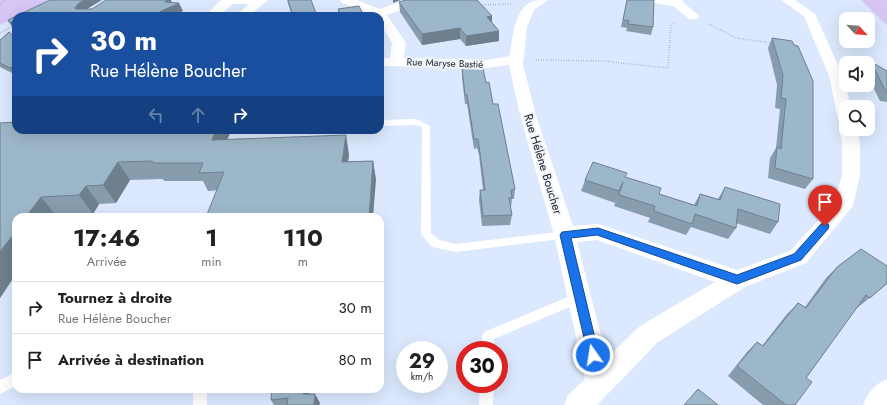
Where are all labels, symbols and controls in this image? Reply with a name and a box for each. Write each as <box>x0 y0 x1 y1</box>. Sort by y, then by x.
north arrow <box>839 12 875 48</box>
map controls <box>839 12 875 136</box>
text: 30 m <box>90 20 157 61</box>
icon: right <box>24 28 76 80</box>
street label: Rue Maryse Bastié <box>406 54 484 72</box>
button: sound <box>839 56 875 92</box>
text: Rue Hélène Boucher <box>90 58 247 84</box>
button: search <box>839 100 875 136</box>
icon: left <box>145 104 167 126</box>
icon: ahead <box>187 104 209 126</box>
icon: right <box>229 104 251 126</box>
street label: Rue Hélène Boucher <box>519 111 567 217</box>
pin <box>808 185 842 226</box>
icon: arrive <box>814 191 836 213</box>
text: 17:46 <box>73 220 140 255</box>
text: 1 <box>205 220 218 255</box>
text: 110 <box>283 220 323 255</box>
text: Arrivée <box>87 252 127 271</box>
text: min <box>201 252 222 271</box>
text: m <box>298 252 308 271</box>
text: Tournez à droite <box>58 287 172 309</box>
icon: right <box>24 297 46 319</box>
text: 30 m <box>339 297 372 319</box>
text: Rue Hélène Boucher <box>58 309 171 328</box>
position arrow <box>572 334 614 376</box>
speed limit sign: 30 <box>456 341 508 393</box>
text: 29 <box>409 347 435 376</box>
icon: arrive <box>24 349 46 371</box>
text: Arrivée à destination <box>58 349 204 371</box>
text: 80 m <box>339 349 372 371</box>
text: km/h <box>411 369 433 384</box>

